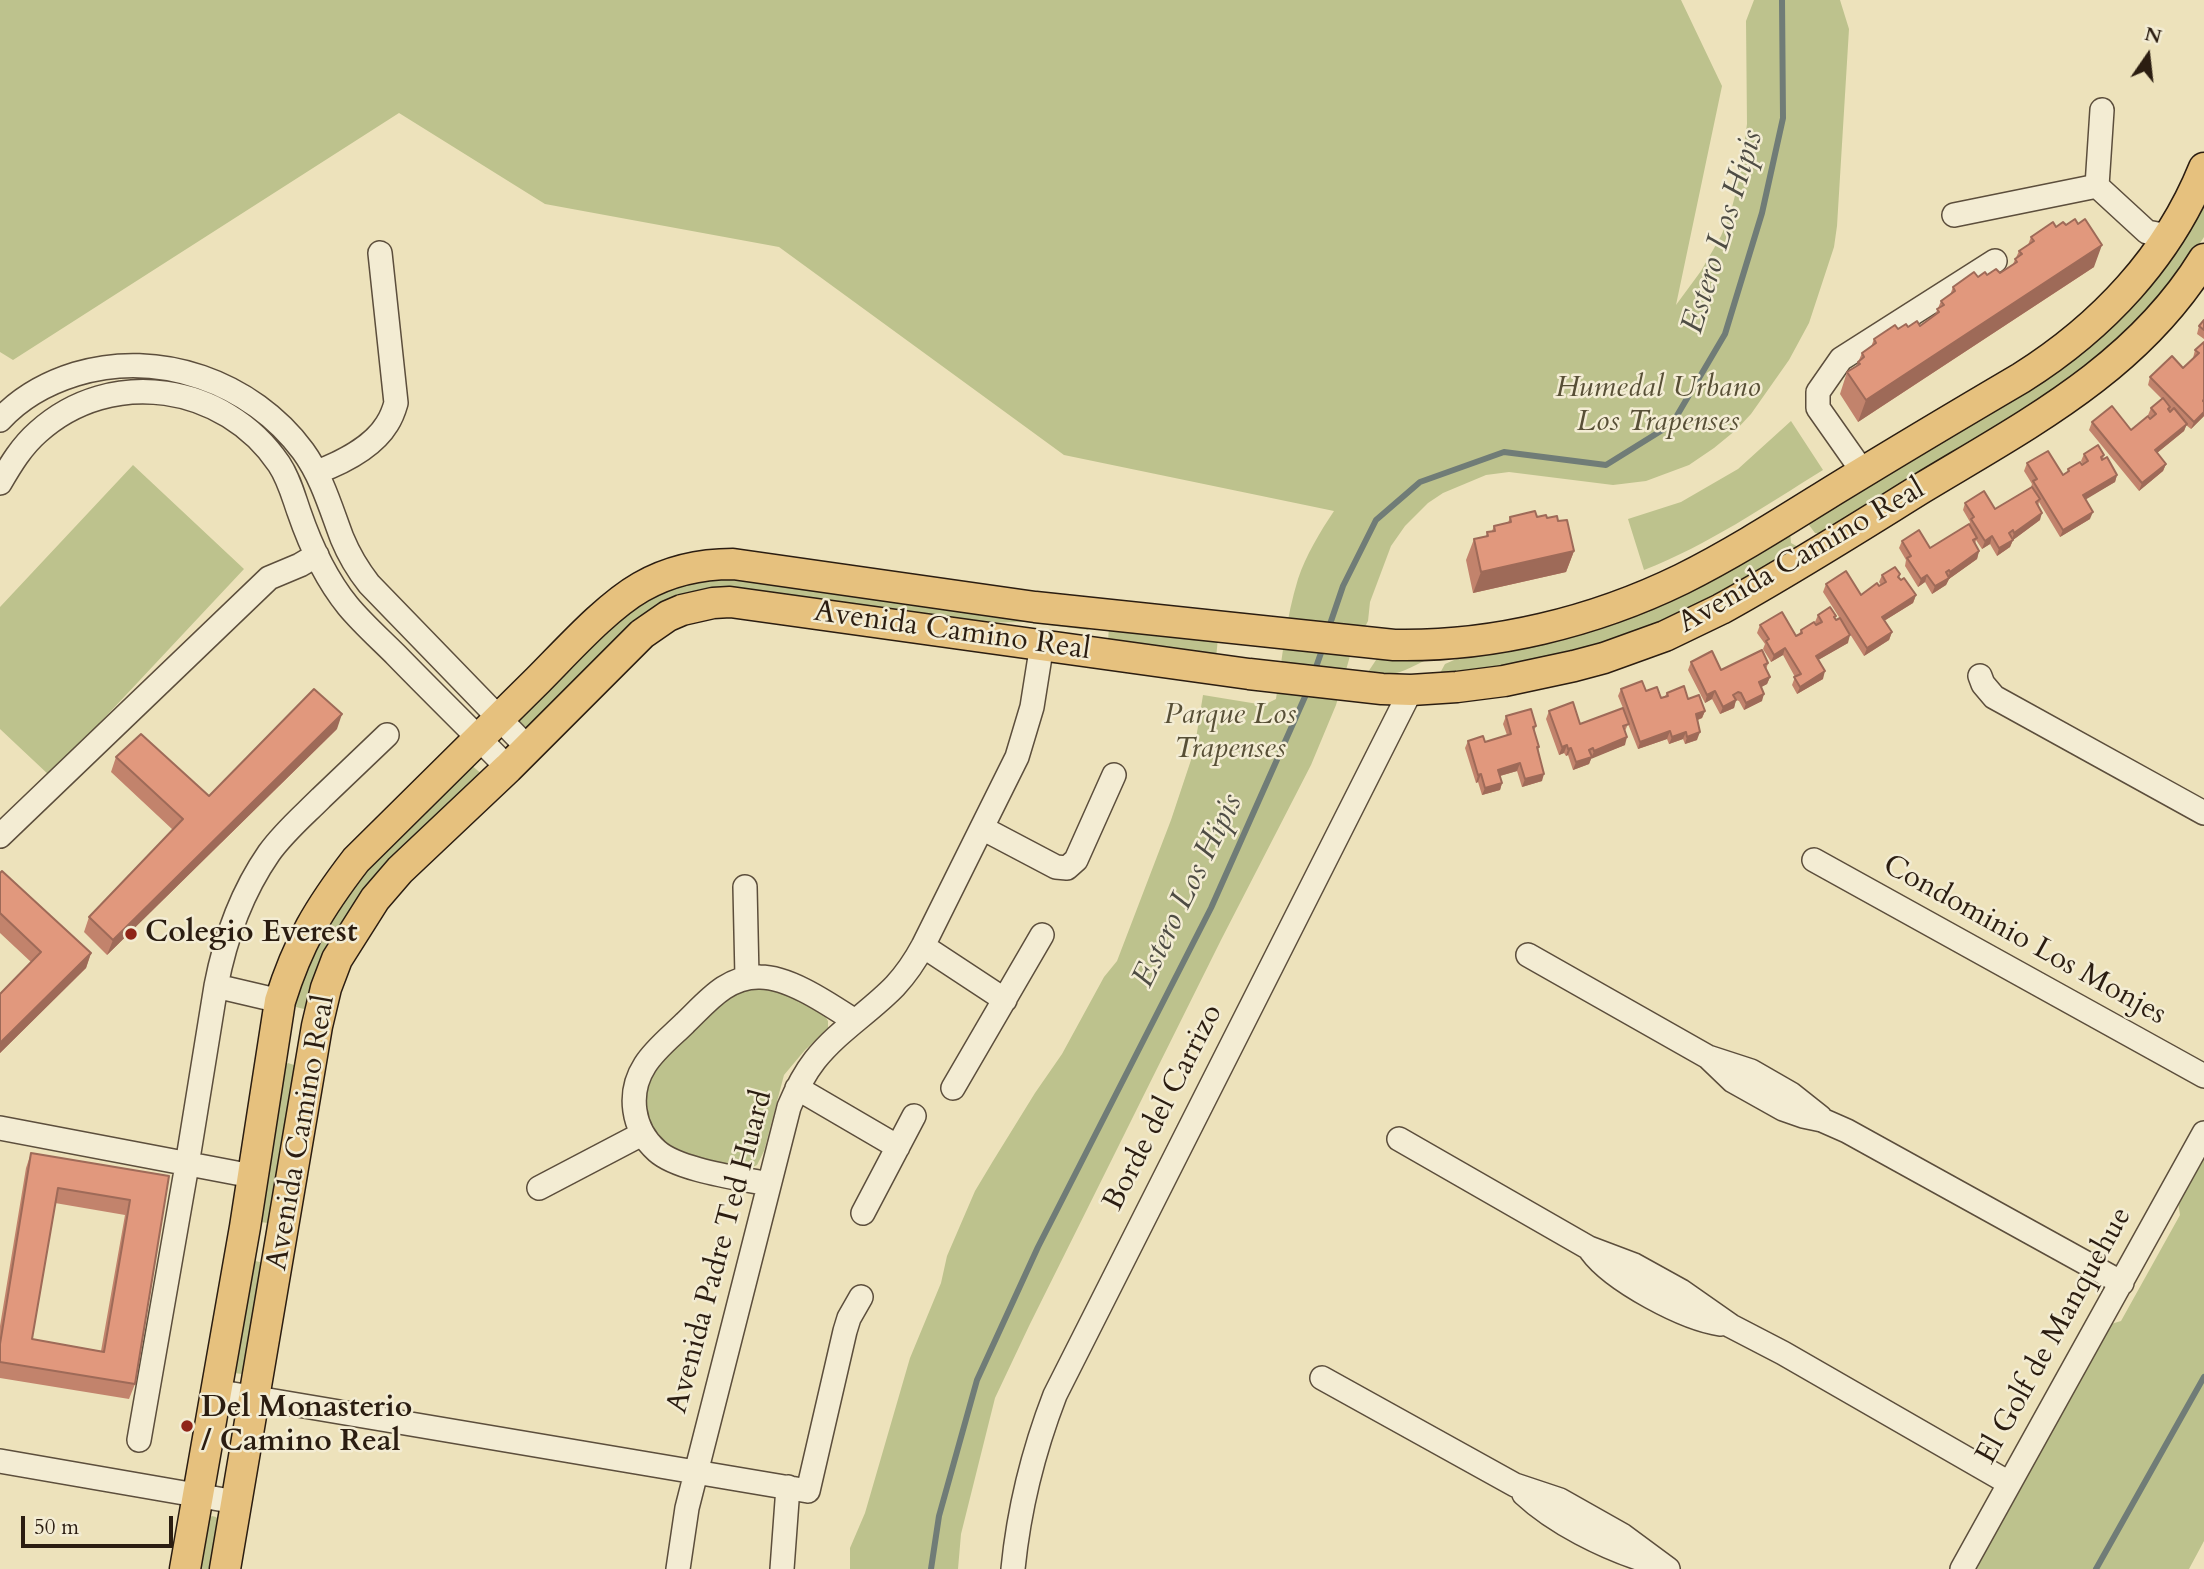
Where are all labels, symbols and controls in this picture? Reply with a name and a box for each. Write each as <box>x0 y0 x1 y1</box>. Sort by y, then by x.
north arrow <box>2113 21 2183 91</box>
text: N <box>2142 21 2164 50</box>
water label: Estero Los Hipis <box>1675 126 1773 338</box>
park label: Humedal Urbano Los Trapenses <box>1555 371 1761 442</box>
street label: Avenida Camino Real <box>1672 472 1932 642</box>
street label: Avenida Camino Real <box>812 595 1092 669</box>
park label: Parque Los Trapenses <box>1164 698 1296 768</box>
water label: Estero Los Hipis <box>1126 788 1252 994</box>
street label: Condominio Los Monjes <box>1876 848 2172 1034</box>
place label: Colegio Everest <box>145 916 358 952</box>
marker: Colegio Everest <box>123 926 139 942</box>
street label: Avenida Camino Real <box>260 993 344 1273</box>
street label: Borde del Carrizo <box>1097 999 1231 1217</box>
street label: Avenida Padre Ted Huard <box>661 1087 781 1417</box>
street label: El Golf de Manquehue <box>1970 1201 2140 1471</box>
place label: Del Monasterio / Camino Real <box>201 1391 412 1462</box>
marker: Del Monasterio / Camino Real <box>179 1418 195 1434</box>
scale bar <box>24 1502 177 1546</box>
text: 50 m <box>34 1513 79 1542</box>

